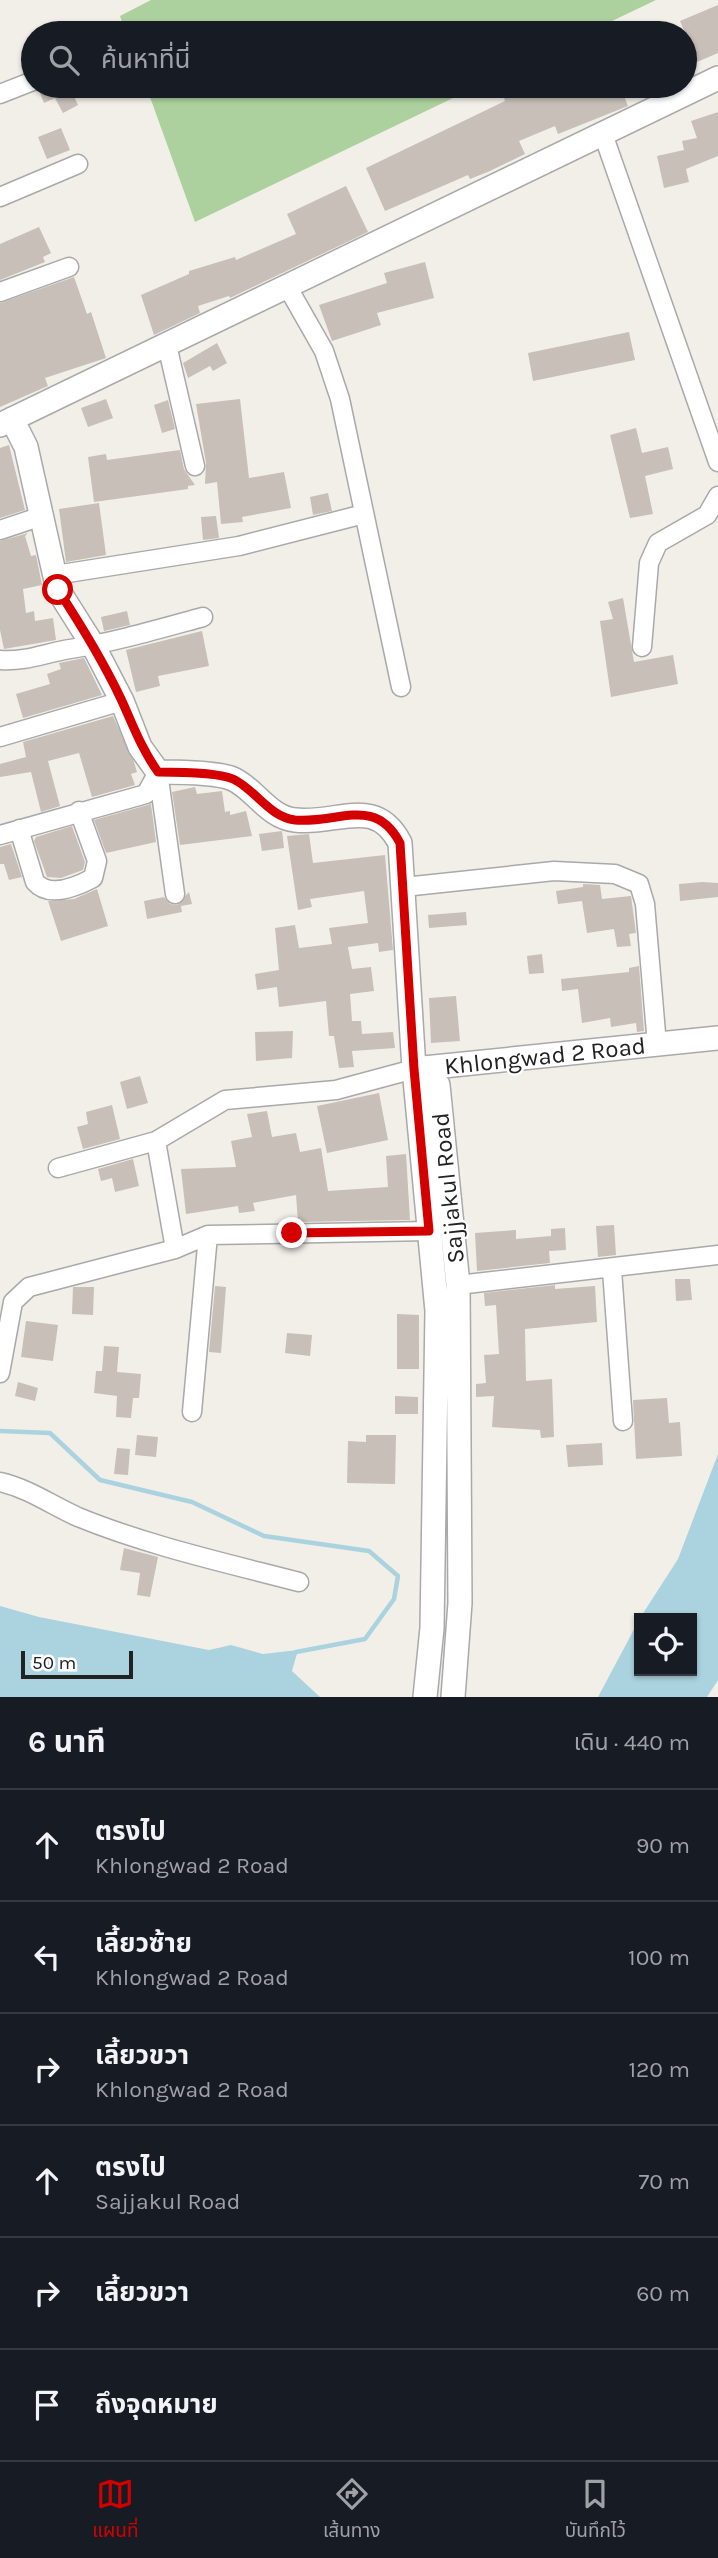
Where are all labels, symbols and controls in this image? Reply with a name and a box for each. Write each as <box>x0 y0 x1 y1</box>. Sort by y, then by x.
search box <box>21 21 697 98</box>
icon: search <box>45 41 83 79</box>
text: ค้นหาที่นี่ <box>101 44 191 75</box>
route start <box>42 574 73 605</box>
street label: Khlongwad 2 Road <box>443 1032 647 1080</box>
street label: Sajjakul Road <box>426 1111 470 1265</box>
route end <box>276 1217 307 1248</box>
map controls <box>634 1613 697 1676</box>
button: locate <box>634 1613 697 1676</box>
scale bar <box>21 1648 133 1680</box>
text: 50 m <box>32 1652 76 1674</box>
text: 6 นาที <box>28 1724 106 1760</box>
text: เดิน · 440 m <box>574 1729 690 1756</box>
text: ตรงไป <box>95 1816 166 1847</box>
icon: ahead <box>28 1826 66 1864</box>
text: 90 m <box>636 1832 690 1859</box>
text: Khlongwad 2 Road <box>95 1852 289 1879</box>
text: เลี้ยวซ้าย <box>95 1928 192 1959</box>
icon: left <box>28 1938 66 1976</box>
text: 100 m <box>628 1944 690 1971</box>
text: Khlongwad 2 Road <box>95 1964 289 1991</box>
text: เลี้ยวขวา <box>95 2040 189 2071</box>
icon: right <box>28 2050 66 2088</box>
text: 120 m <box>628 2056 690 2083</box>
text: Khlongwad 2 Road <box>95 2076 289 2103</box>
text: ตรงไป <box>95 2152 166 2183</box>
icon: ahead <box>28 2162 66 2200</box>
text: 70 m <box>639 2168 690 2195</box>
text: Sajjakul Road <box>95 2188 240 2215</box>
icon: right <box>28 2274 66 2312</box>
text: เลี้ยวขวา <box>95 2277 189 2308</box>
text: 60 m <box>636 2280 690 2307</box>
icon: arrive <box>28 2386 66 2424</box>
text: ถึงจุดหมาย <box>95 2389 218 2420</box>
tab: แผนที่ <box>92 2475 139 2546</box>
tab: เส้นทาง <box>323 2475 380 2546</box>
tab: บันทึกไว้ <box>565 2475 626 2546</box>

